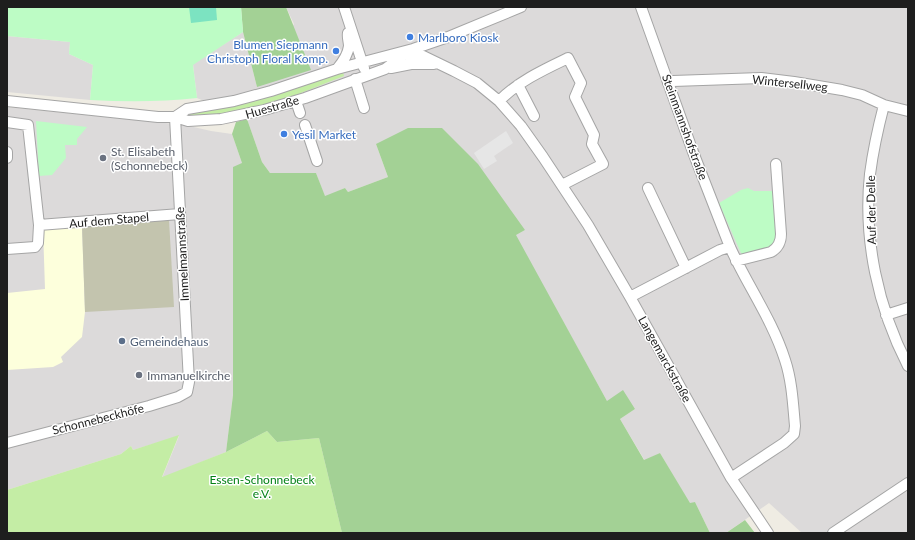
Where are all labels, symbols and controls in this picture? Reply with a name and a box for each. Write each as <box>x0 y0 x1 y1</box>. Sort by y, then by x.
place label: Marlboro Kiosk <box>418 30 499 45</box>
marker: Marlboro Kiosk <box>405 32 415 42</box>
place label: Blumen Siepmann Christoph Floral Komp. <box>207 37 328 66</box>
marker: Blumen Siepmann Christoph Floral Komp. <box>331 46 341 56</box>
street label: Steinmannshofstraße <box>659 72 711 182</box>
street label: Wintersellweg <box>751 72 829 94</box>
street label: Huestraße <box>243 92 301 122</box>
place label: Yesil Market <box>292 127 357 142</box>
marker: Yesil Market <box>279 129 289 139</box>
place label: St. Elisabeth (Schonnebeck) <box>111 144 188 173</box>
marker: St. Elisabeth (Schonnebeck) <box>98 153 108 163</box>
street label: Auf der Delle <box>863 175 879 245</box>
street label: Immelmannstraße <box>172 206 192 302</box>
street label: Auf dem Stapel <box>68 209 150 231</box>
street label: Langemarckstraße <box>635 313 695 405</box>
place label: Gemeindehaus <box>130 334 208 349</box>
marker: Gemeindehaus <box>117 336 127 346</box>
place label: Immanuelkirche <box>147 368 230 383</box>
marker: Immanuelkirche <box>134 370 144 380</box>
street label: Schonnebeckhöfe <box>51 400 145 438</box>
park label: Essen-Schonnebeck e.V. <box>209 472 315 501</box>

